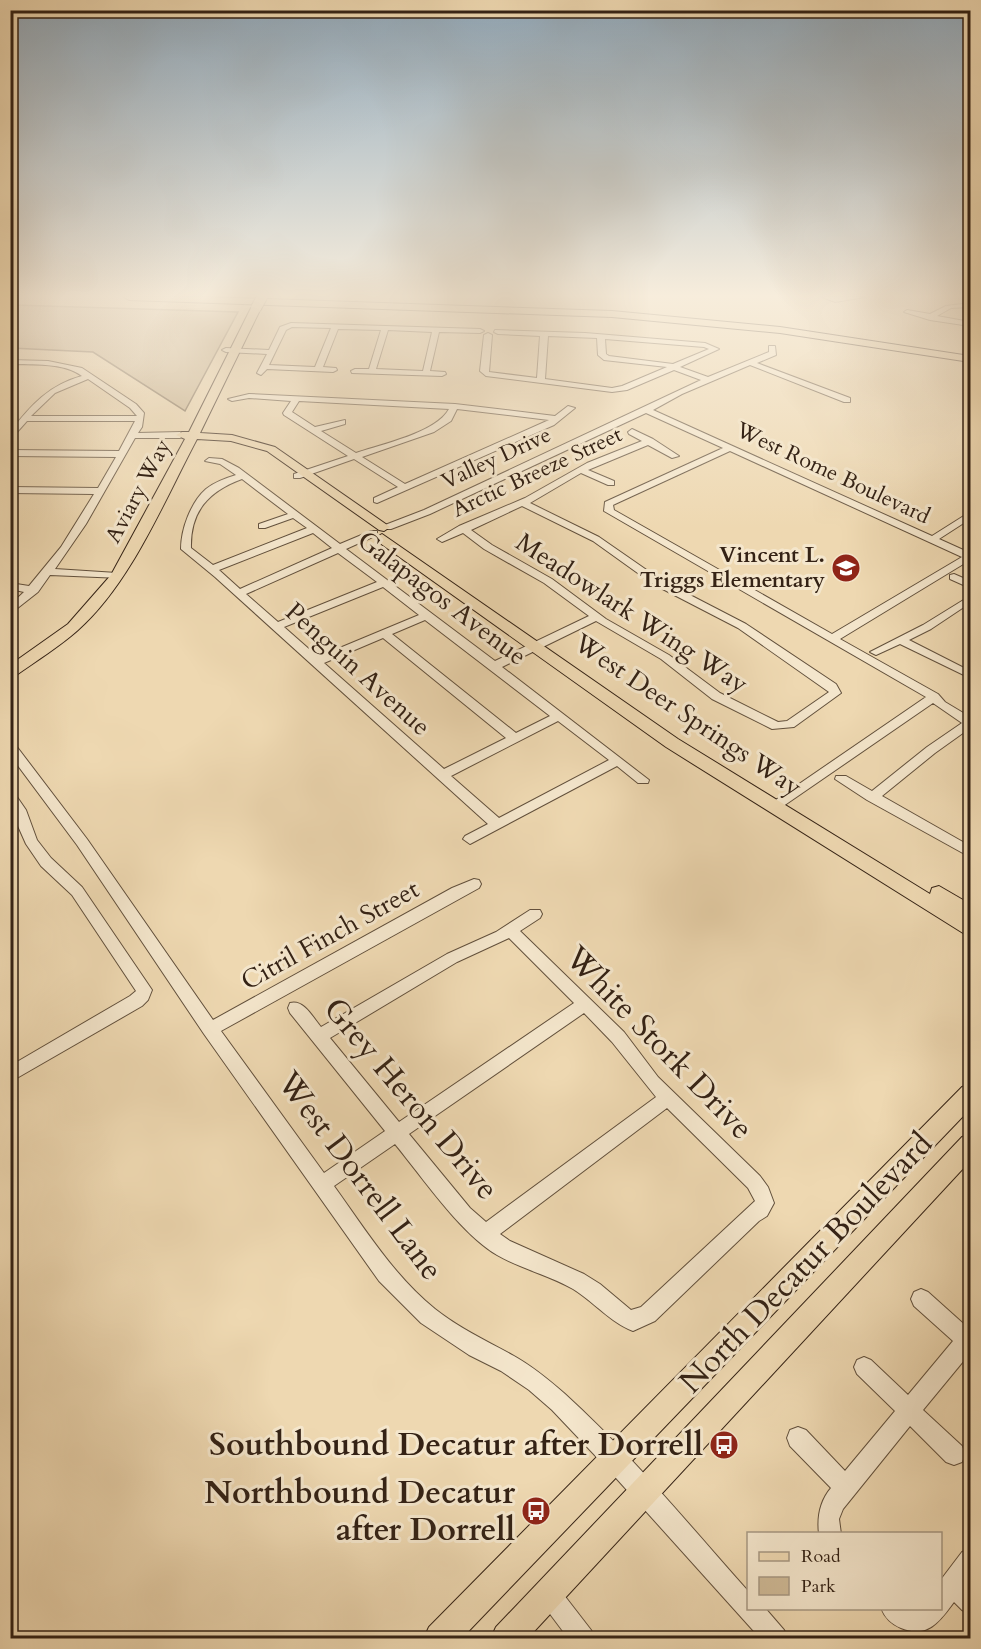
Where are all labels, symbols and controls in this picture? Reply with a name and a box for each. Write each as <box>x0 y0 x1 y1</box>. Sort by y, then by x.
street label: West Rome Boulevard <box>730 414 935 531</box>
street label: Arctic Breeze Street <box>447 419 627 525</box>
street label: Valley Drive <box>436 420 556 496</box>
street label: Aviary Way <box>98 434 178 548</box>
street label: Galapagos Avenue <box>350 523 534 673</box>
street label: Meadowlark Wing Way <box>509 525 755 701</box>
place label: Vincent L. Triggs Elementary <box>640 540 825 595</box>
school or university icon: Vincent L. Triggs Elementary <box>830 552 862 584</box>
street label: Penguin Avenue <box>278 594 438 744</box>
street label: West Deer Springs Way <box>566 625 809 805</box>
street label: Citril Finch Street <box>235 872 425 998</box>
street label: White Stork Drive <box>554 936 763 1149</box>
street label: Grey Heron Drive <box>313 989 509 1209</box>
street label: West Dorrell Lane <box>266 1062 453 1290</box>
street label: North Decatur Boulevard <box>670 1123 942 1403</box>
place label: Southbound Decatur after Dorrell <box>209 1423 703 1467</box>
bus stop icon: Southbound Decatur after Dorrell <box>708 1429 740 1461</box>
place label: Northbound Decatur after Dorrell <box>204 1471 515 1552</box>
bus stop icon: Northbound Decatur after Dorrell <box>520 1495 552 1527</box>
legend <box>747 1532 942 1610</box>
text: Road <box>801 1544 841 1569</box>
text: Park <box>801 1574 836 1599</box>

